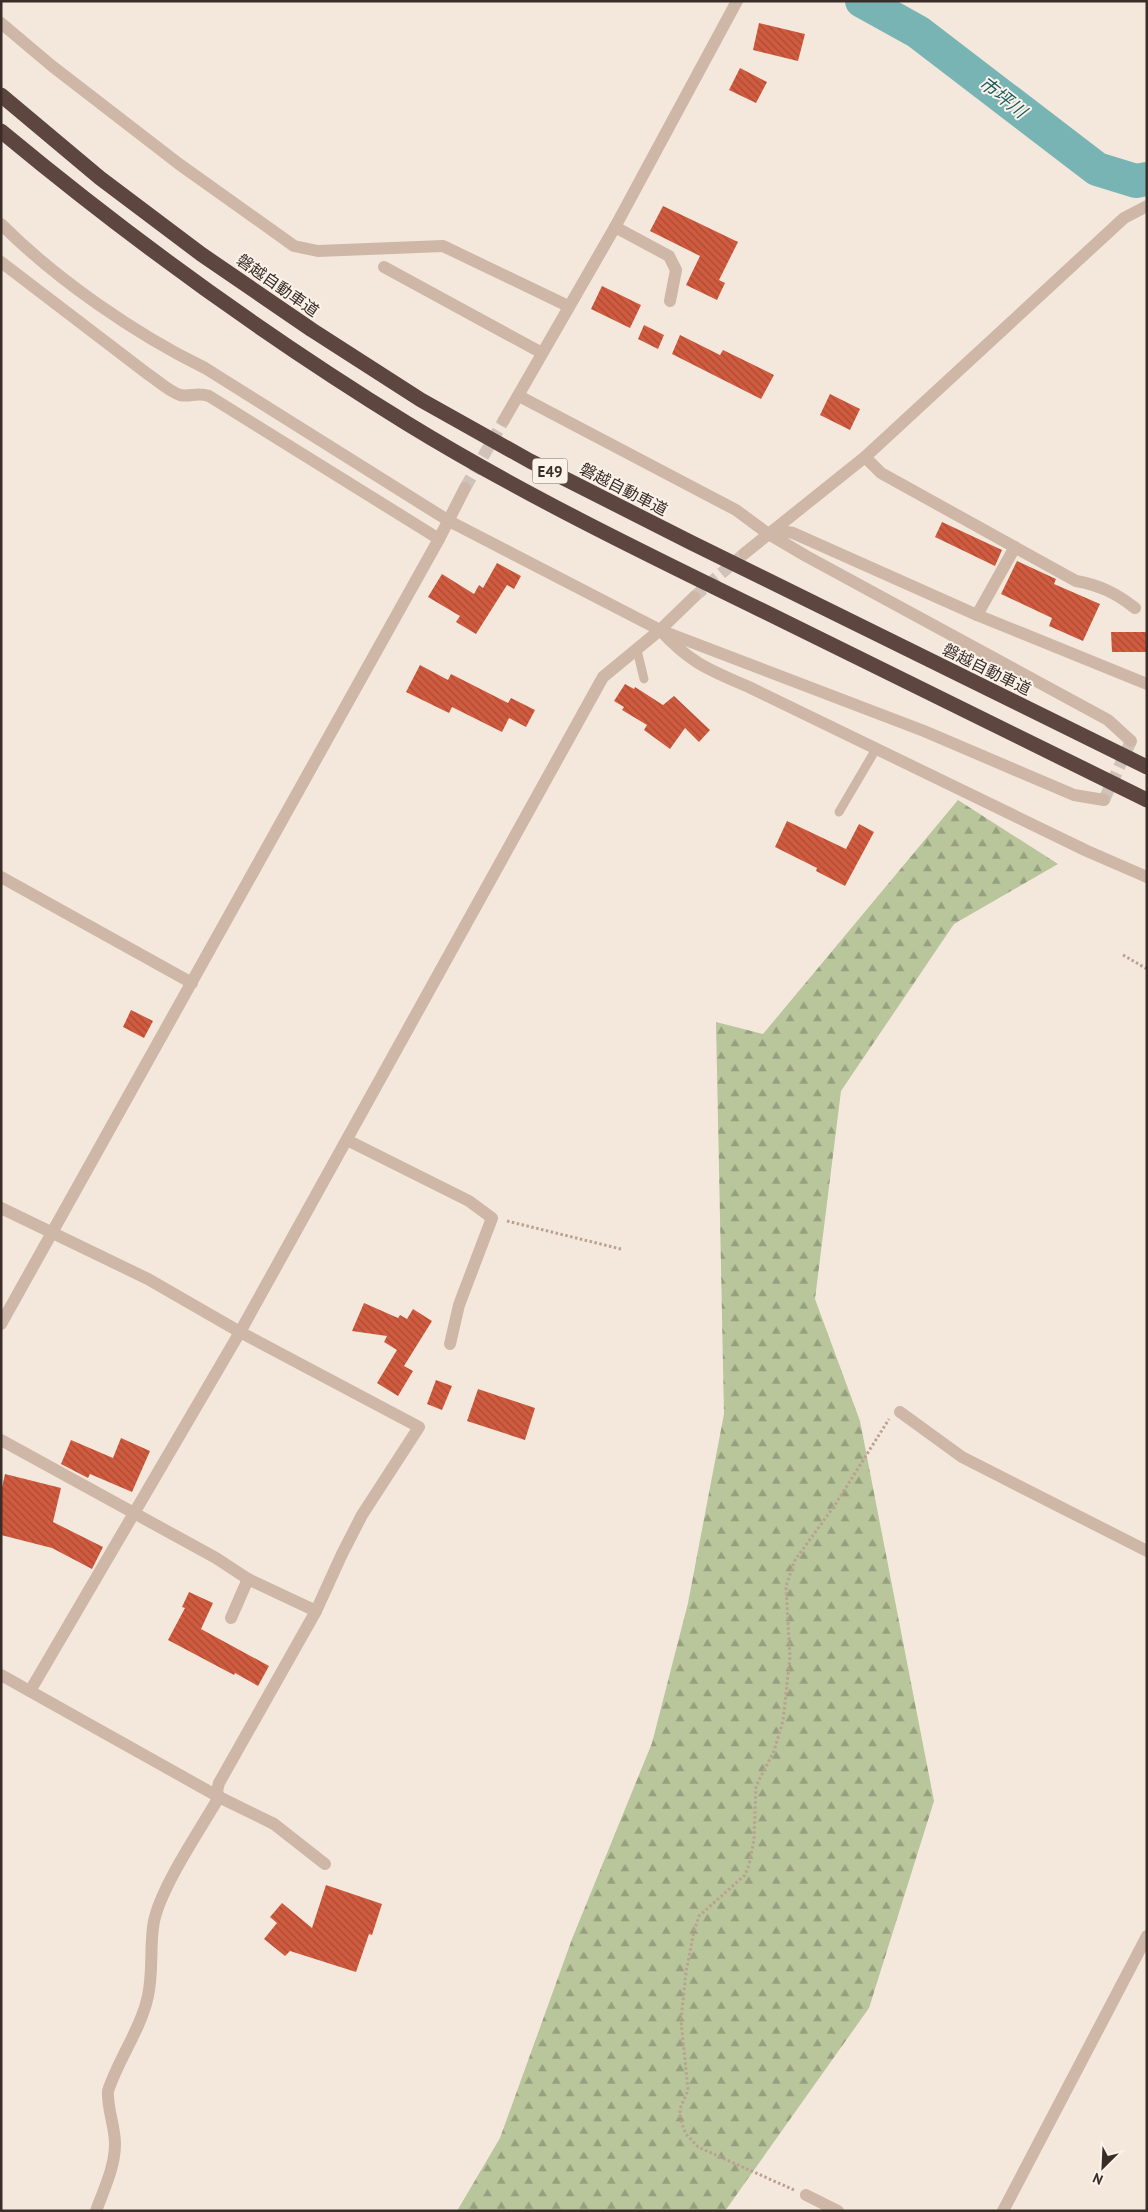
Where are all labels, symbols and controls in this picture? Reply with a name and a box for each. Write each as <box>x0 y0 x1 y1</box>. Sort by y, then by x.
water label: 市坪川 <box>975 71 1033 124</box>
street label: 磐越自動車道 <box>233 249 323 321</box>
road number: E49 <box>532 458 568 484</box>
street label: 磐越自動車道 <box>577 458 671 520</box>
street label: 磐越自動車道 <box>939 639 1035 699</box>
north arrow <box>1078 2142 1128 2192</box>
text: N <box>1090 2169 1106 2189</box>

